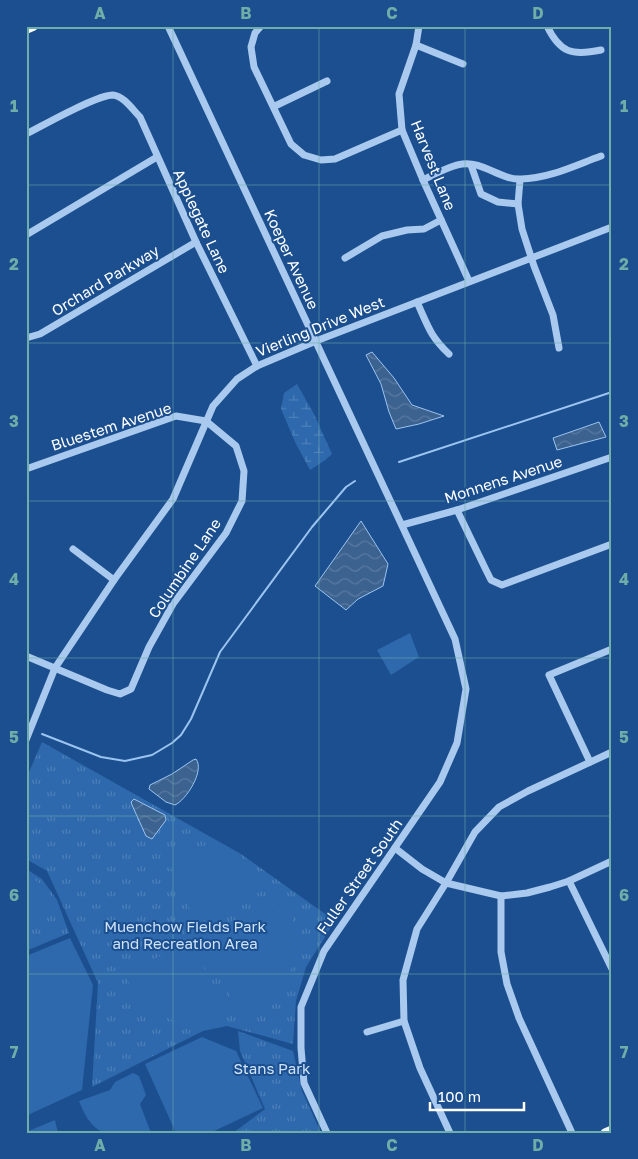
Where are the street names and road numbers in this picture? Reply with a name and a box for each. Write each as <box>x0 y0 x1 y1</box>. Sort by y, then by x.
street label: Harvest Lane <box>408 117 460 213</box>
street label: Applegate Lane <box>170 166 234 276</box>
street label: Koeper Avenue <box>261 206 323 312</box>
street label: Orchard Parkway <box>48 240 163 319</box>
street label: Vierling Drive West <box>253 292 387 360</box>
street label: Bluestem Avenue <box>49 398 174 454</box>
street label: Monnens Avenue <box>442 451 565 507</box>
street label: Columbine Lane <box>144 514 224 621</box>
street label: Fuller Street South <box>312 815 406 937</box>

